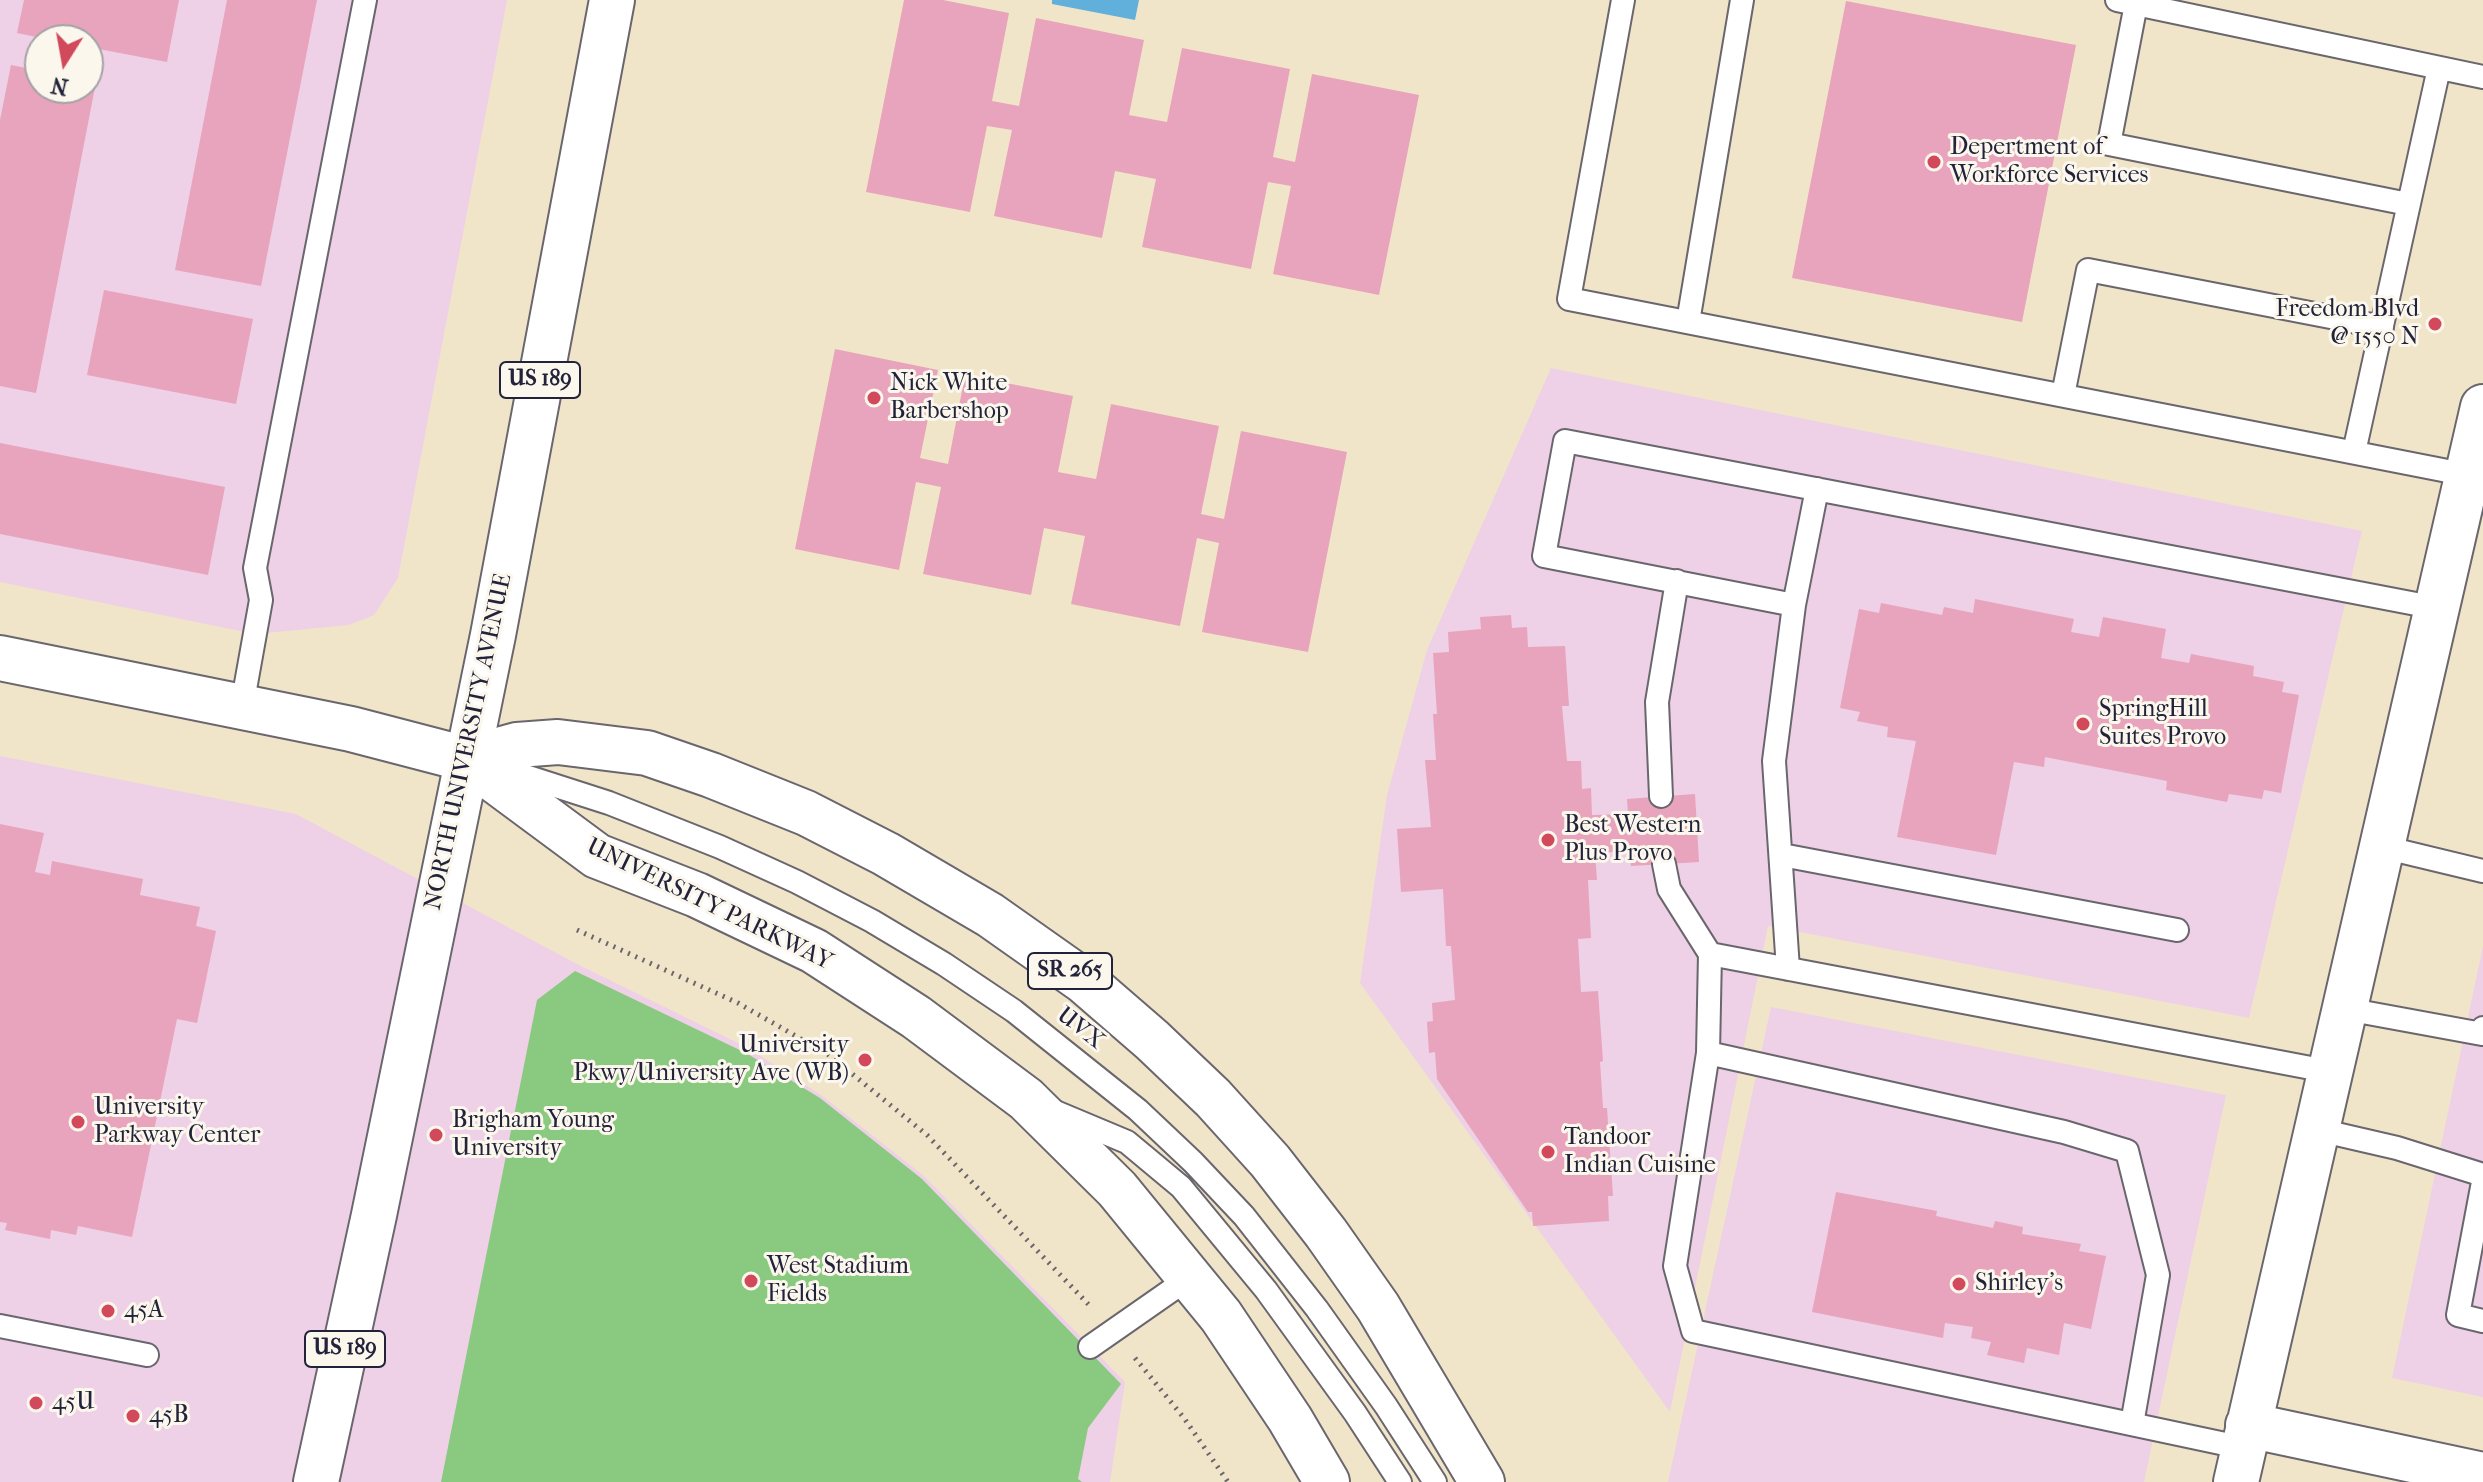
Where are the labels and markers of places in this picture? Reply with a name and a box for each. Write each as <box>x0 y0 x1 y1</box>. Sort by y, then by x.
place label: Depertment of Workforce Services <box>1950 134 2148 190</box>
marker: Depertment of Workforce Services <box>1925 153 1943 171</box>
place label: Freedom Blvd @ 1550 N <box>2276 296 2419 352</box>
marker: Freedom Blvd @ 1550 N <box>2426 315 2444 333</box>
place label: Nick White Barbershop <box>890 370 1009 426</box>
marker: Nick White Barbershop <box>865 389 883 407</box>
place label: SpringHill Suites Provo <box>2099 696 2226 752</box>
marker: SpringHill Suites Provo <box>2074 715 2092 733</box>
place label: Best Western Plus Provo <box>1564 812 1701 868</box>
marker: Best Western Plus Provo <box>1539 831 1557 849</box>
place label: University Pkwy/University Ave (WB) <box>573 1032 849 1088</box>
marker: University Pkwy/University Ave (WB) <box>856 1051 874 1069</box>
place label: University Parkway Center <box>94 1094 260 1150</box>
place label: Brigham Young University <box>452 1107 614 1163</box>
marker: University Parkway Center <box>69 1113 87 1131</box>
place label: Tandoor Indian Cuisine <box>1564 1124 1716 1180</box>
marker: Brigham Young University <box>427 1126 445 1144</box>
marker: Tandoor Indian Cuisine <box>1539 1143 1557 1161</box>
place label: West Stadium Fields <box>767 1253 909 1309</box>
place label: Shirley's <box>1975 1270 2063 1298</box>
marker: West Stadium Fields <box>742 1272 760 1290</box>
marker: Shirley's <box>1950 1275 1968 1293</box>
place label: 45A <box>124 1297 163 1325</box>
marker: 45A <box>99 1302 117 1320</box>
place label: 45U <box>52 1389 95 1417</box>
marker: 45U <box>27 1394 45 1412</box>
place label: 45B <box>149 1402 189 1430</box>
marker: 45B <box>124 1407 142 1425</box>

